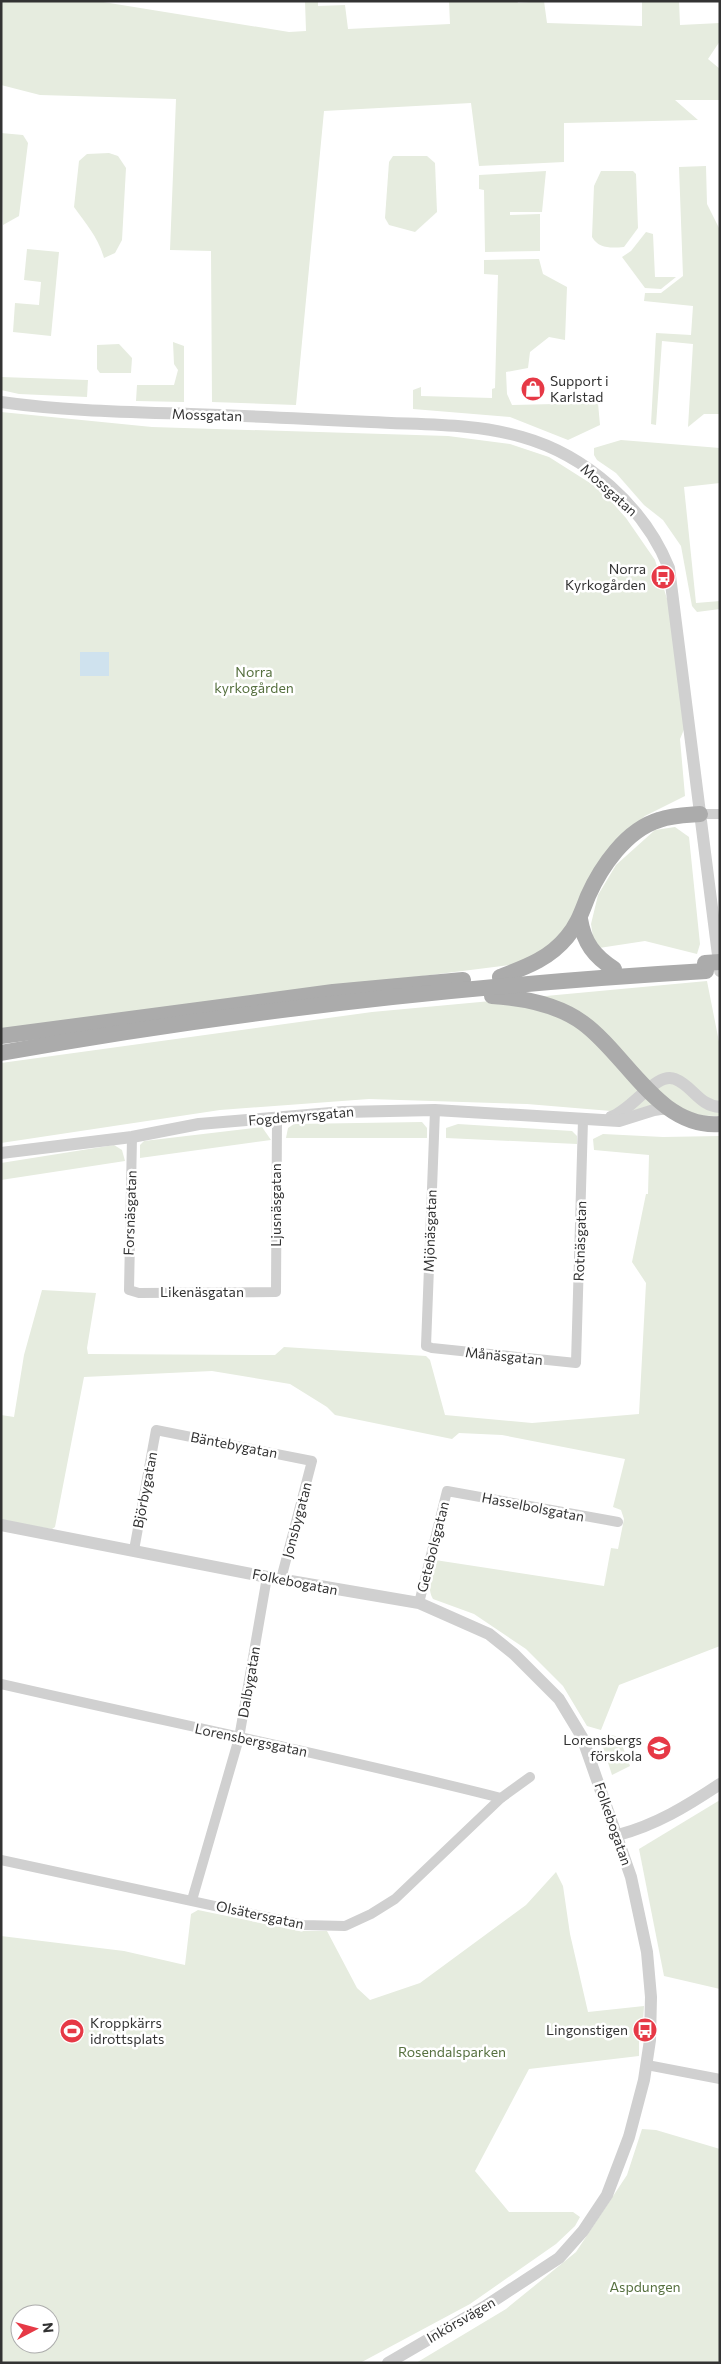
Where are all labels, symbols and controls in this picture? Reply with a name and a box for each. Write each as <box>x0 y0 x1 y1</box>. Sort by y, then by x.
place label: Support i Karlstad <box>550 372 609 405</box>
shop icon: Support i Karlstad <box>520 376 546 402</box>
street label: Mossgatan <box>172 405 242 424</box>
street label: Mossgatan <box>578 460 641 519</box>
place label: Norra Kyrkogården <box>565 560 646 593</box>
bus stop icon: Norra Kyrkogården <box>650 564 676 590</box>
park label: Norra kyrkogården <box>214 663 294 696</box>
street label: Fogdemyrsgatan <box>247 1102 354 1129</box>
street label: Ljusnäsgatan <box>267 1163 284 1247</box>
street label: Forsnäsgatan <box>120 1170 139 1256</box>
street label: Mjönäsgatan <box>420 1189 439 1273</box>
street label: Rotnäsgatan <box>570 1200 589 1281</box>
street label: Likenäsgatan <box>160 1283 244 1300</box>
street label: Månäsgatan <box>464 1343 544 1368</box>
street label: Bäntebygatan <box>189 1428 279 1461</box>
street label: Björbygatan <box>129 1450 160 1530</box>
street label: Jonsbygatan <box>278 1480 315 1560</box>
street label: Hasselbolsgatan <box>480 1488 586 1525</box>
street label: Getebolsgatan <box>413 1500 452 1594</box>
street label: Folkebogatan <box>251 1565 339 1598</box>
street label: Dalbygatan <box>234 1645 263 1719</box>
street label: Lorensbergsgatan <box>193 1719 309 1760</box>
place label: Lorensbergs förskola <box>563 1731 642 1764</box>
school or university icon: Lorensbergs förskola <box>646 1735 672 1761</box>
street label: Folkebogatan <box>591 1780 636 1868</box>
street label: Olsätersgatan <box>215 1897 306 1932</box>
place label: Kroppkärrs idrottsplats <box>90 2014 164 2047</box>
bus stop icon: Lingonstigen <box>632 2017 658 2043</box>
sports icon: Kroppkärrs idrottsplats <box>59 2018 85 2044</box>
place label: Lingonstigen <box>546 2021 628 2038</box>
park label: Rosendalsparken <box>398 2043 506 2060</box>
park label: Aspdungen <box>609 2278 681 2295</box>
street label: Inkörsvägen <box>423 2293 498 2346</box>
north arrow <box>10 2304 60 2354</box>
text: N <box>39 2321 57 2334</box>

